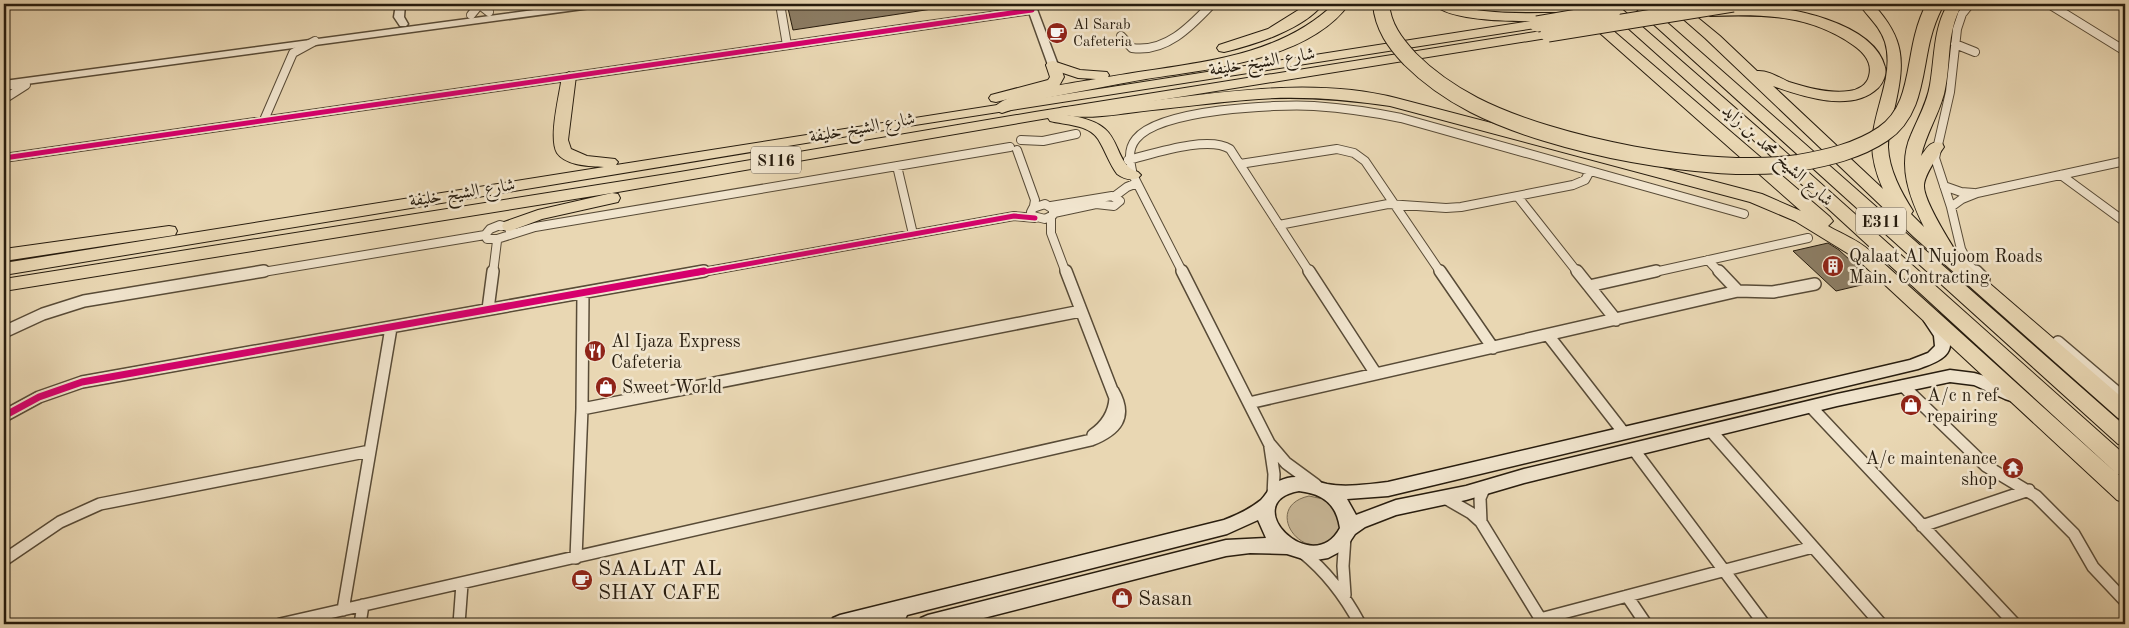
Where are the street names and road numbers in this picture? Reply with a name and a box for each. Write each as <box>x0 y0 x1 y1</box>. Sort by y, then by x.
street label: شارع الشيخ خليفة <box>1208 45 1317 85</box>
street label: شارع الشيخ محمد بن زايد <box>1714 101 1836 215</box>
street label: شارع الشيخ خليفة <box>808 110 917 152</box>
road number: S116 <box>751 146 801 174</box>
street label: شارع الشيخ خليفة <box>408 176 517 216</box>
road number: E311 <box>1856 208 1906 235</box>

